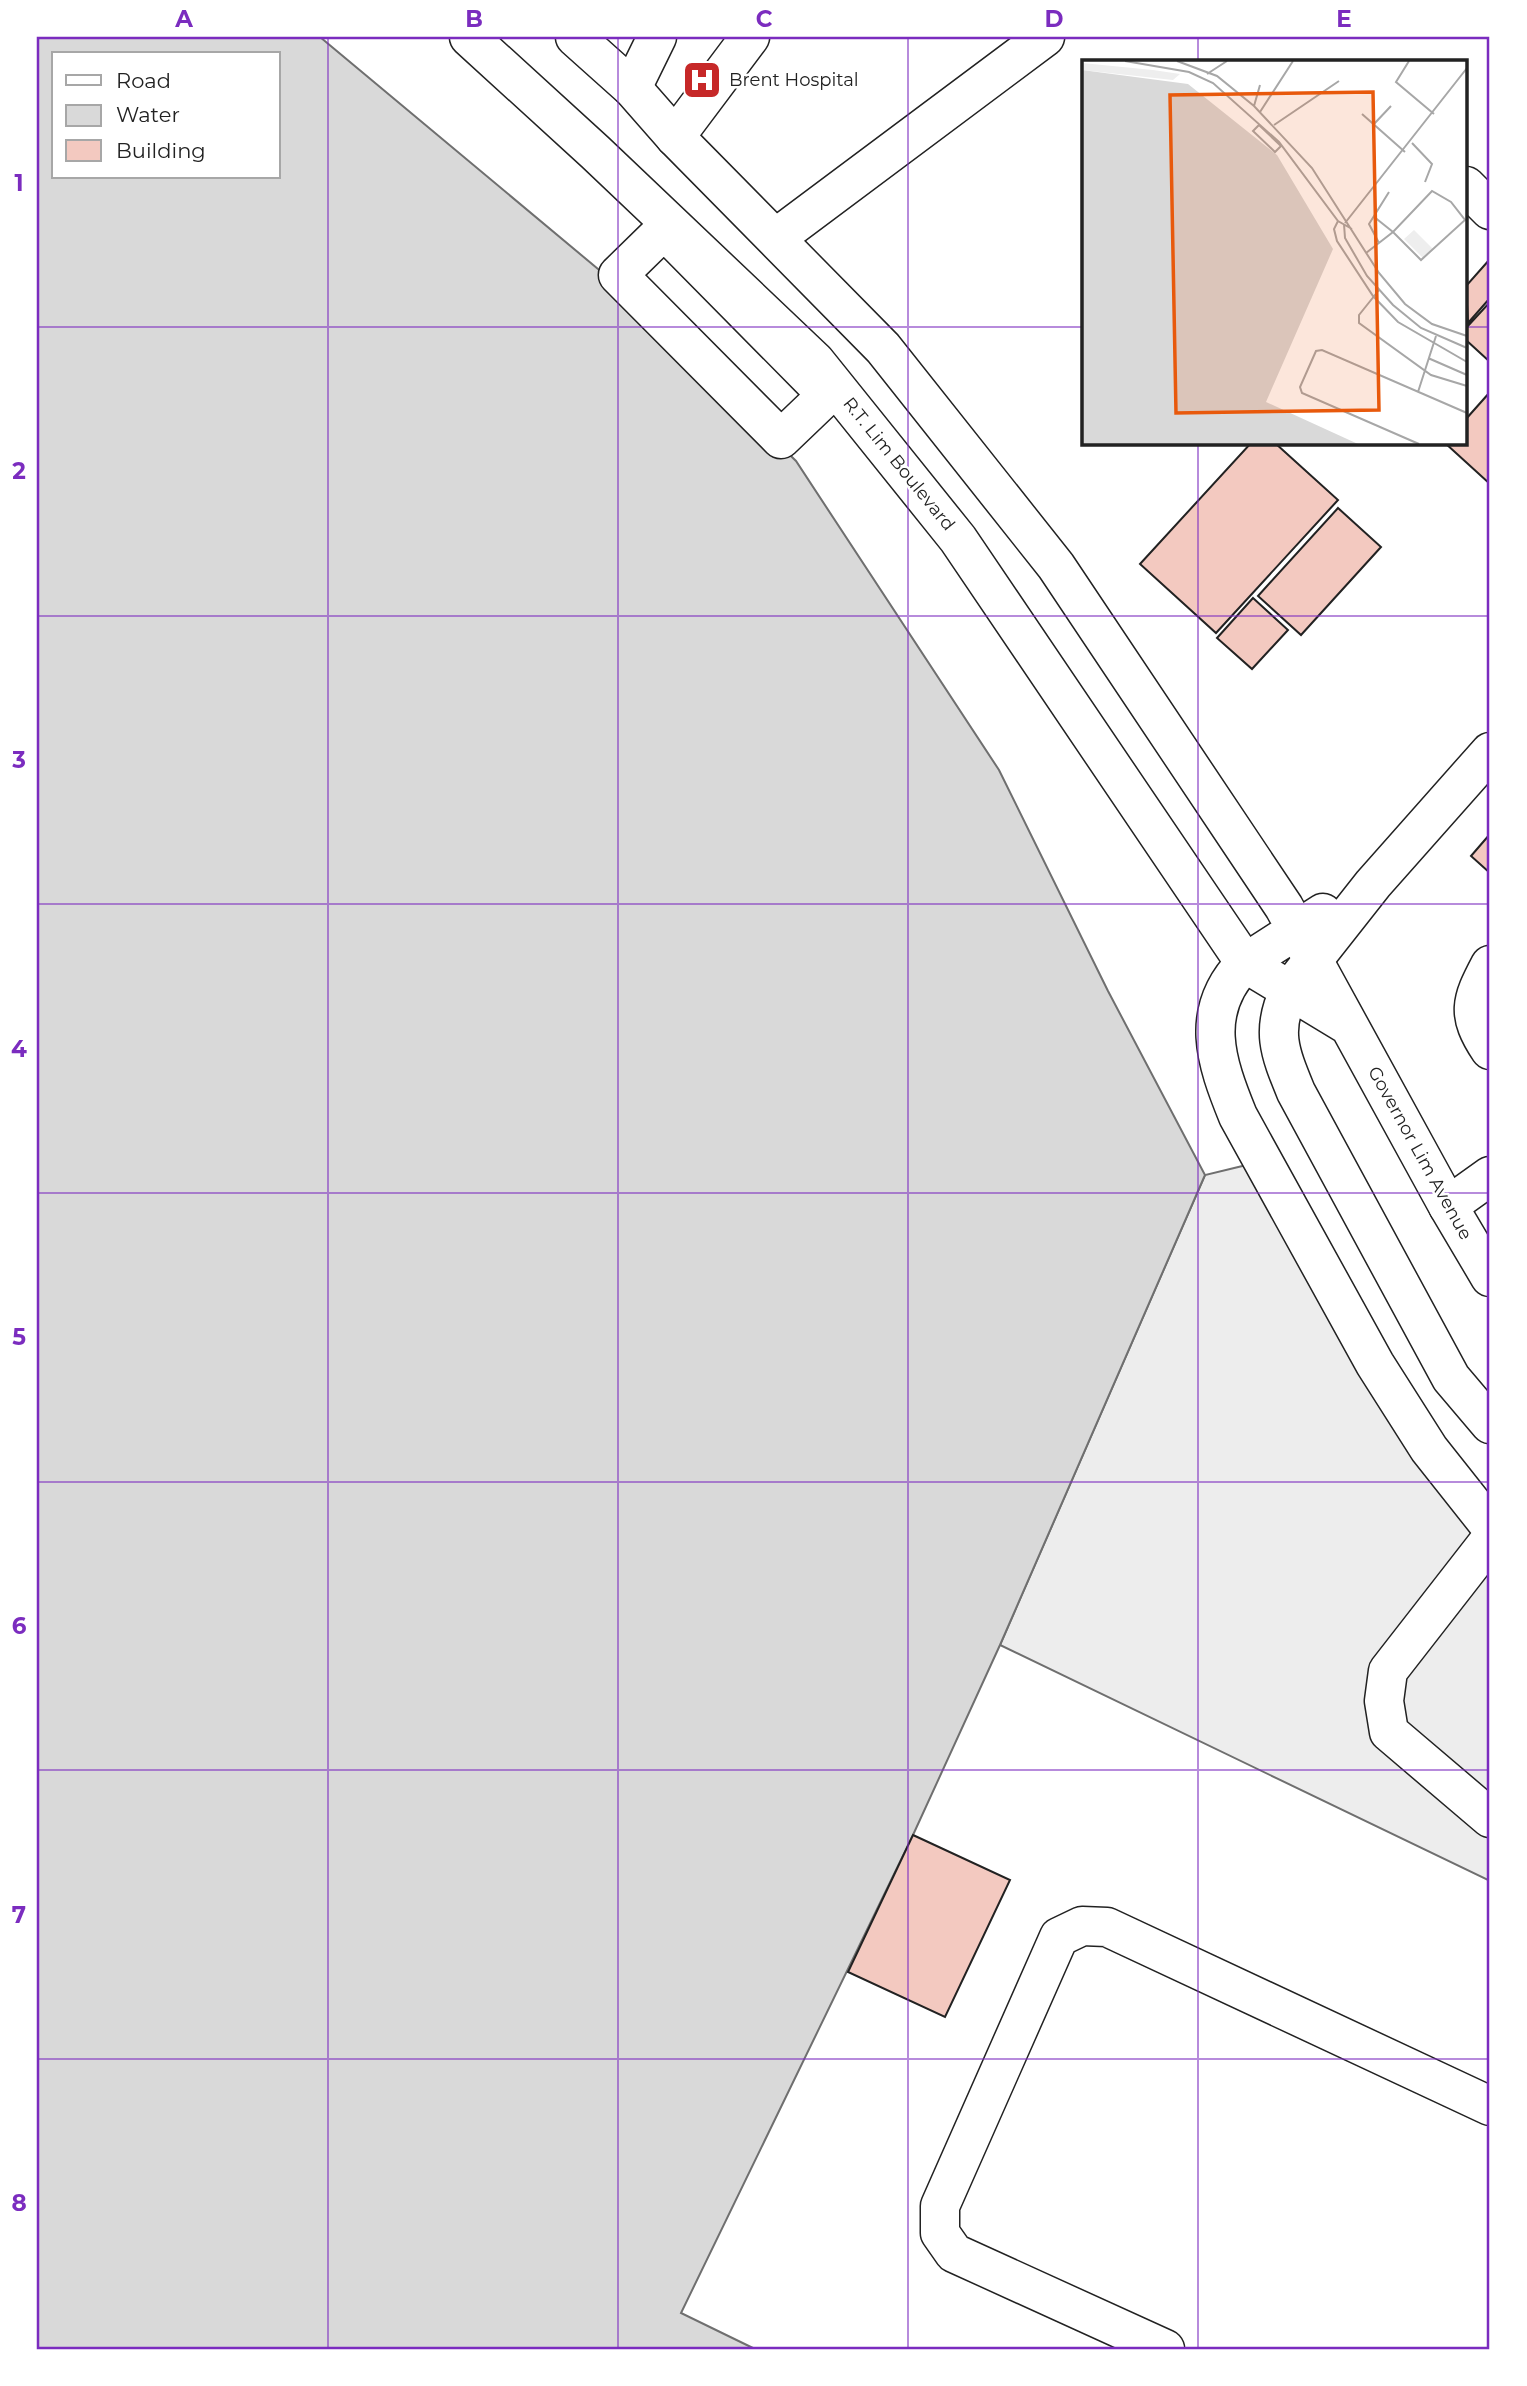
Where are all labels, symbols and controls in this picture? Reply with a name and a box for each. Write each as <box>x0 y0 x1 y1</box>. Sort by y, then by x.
text: A <box>174 5 193 33</box>
text: B <box>465 5 483 33</box>
text: C <box>756 5 773 33</box>
text: D <box>1045 5 1064 33</box>
text: E <box>1336 5 1352 33</box>
legend <box>52 52 280 178</box>
hospital icon: Brent Hospital <box>681 59 723 101</box>
inset map <box>1082 60 1468 444</box>
text: Road <box>116 68 171 93</box>
place label: Brent Hospital <box>729 69 859 91</box>
text: Water <box>116 102 180 127</box>
text: Building <box>116 138 206 163</box>
text: 1 <box>14 169 24 197</box>
street label: R.T. Lim Boulevard <box>838 393 960 535</box>
text: 2 <box>12 457 26 485</box>
text: 3 <box>11 746 26 774</box>
text: 4 <box>11 1035 27 1063</box>
street label: Governor Lim Avenue <box>1363 1062 1477 1244</box>
text: 5 <box>12 1323 26 1351</box>
text: 6 <box>12 1612 27 1640</box>
text: 7 <box>12 1901 26 1929</box>
text: 8 <box>11 2189 27 2217</box>

